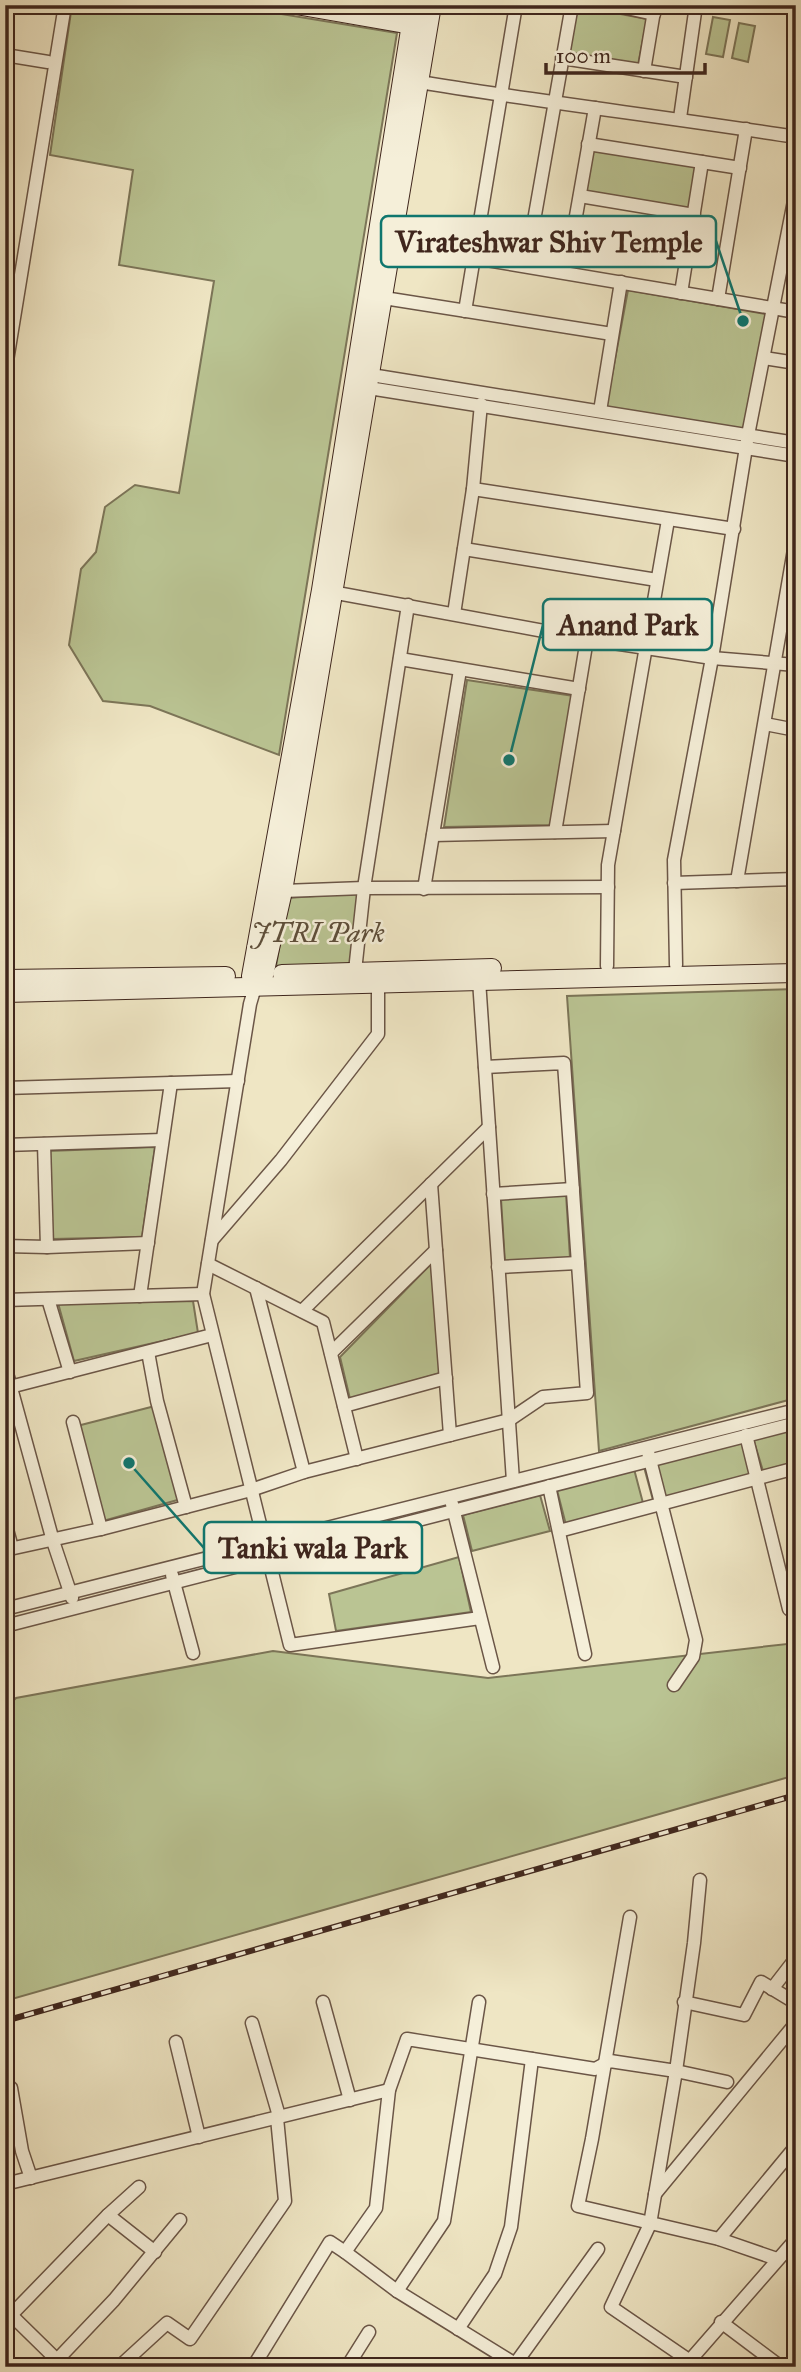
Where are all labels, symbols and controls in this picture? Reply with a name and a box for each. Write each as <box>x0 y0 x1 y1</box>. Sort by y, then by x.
scale bar <box>546 32 705 76</box>
text: 100 m <box>556 43 611 69</box>
callout: Virateshwar Shiv Temple <box>381 216 716 267</box>
text: Virateshwar Shiv Temple <box>394 224 703 260</box>
callout: Anand Park <box>543 599 712 650</box>
text: Anand Park <box>555 607 700 643</box>
park label: JTRI Park <box>249 915 385 950</box>
callout: Tanki wala Park <box>204 1522 422 1573</box>
text: Tanki wala Park <box>218 1530 409 1566</box>

